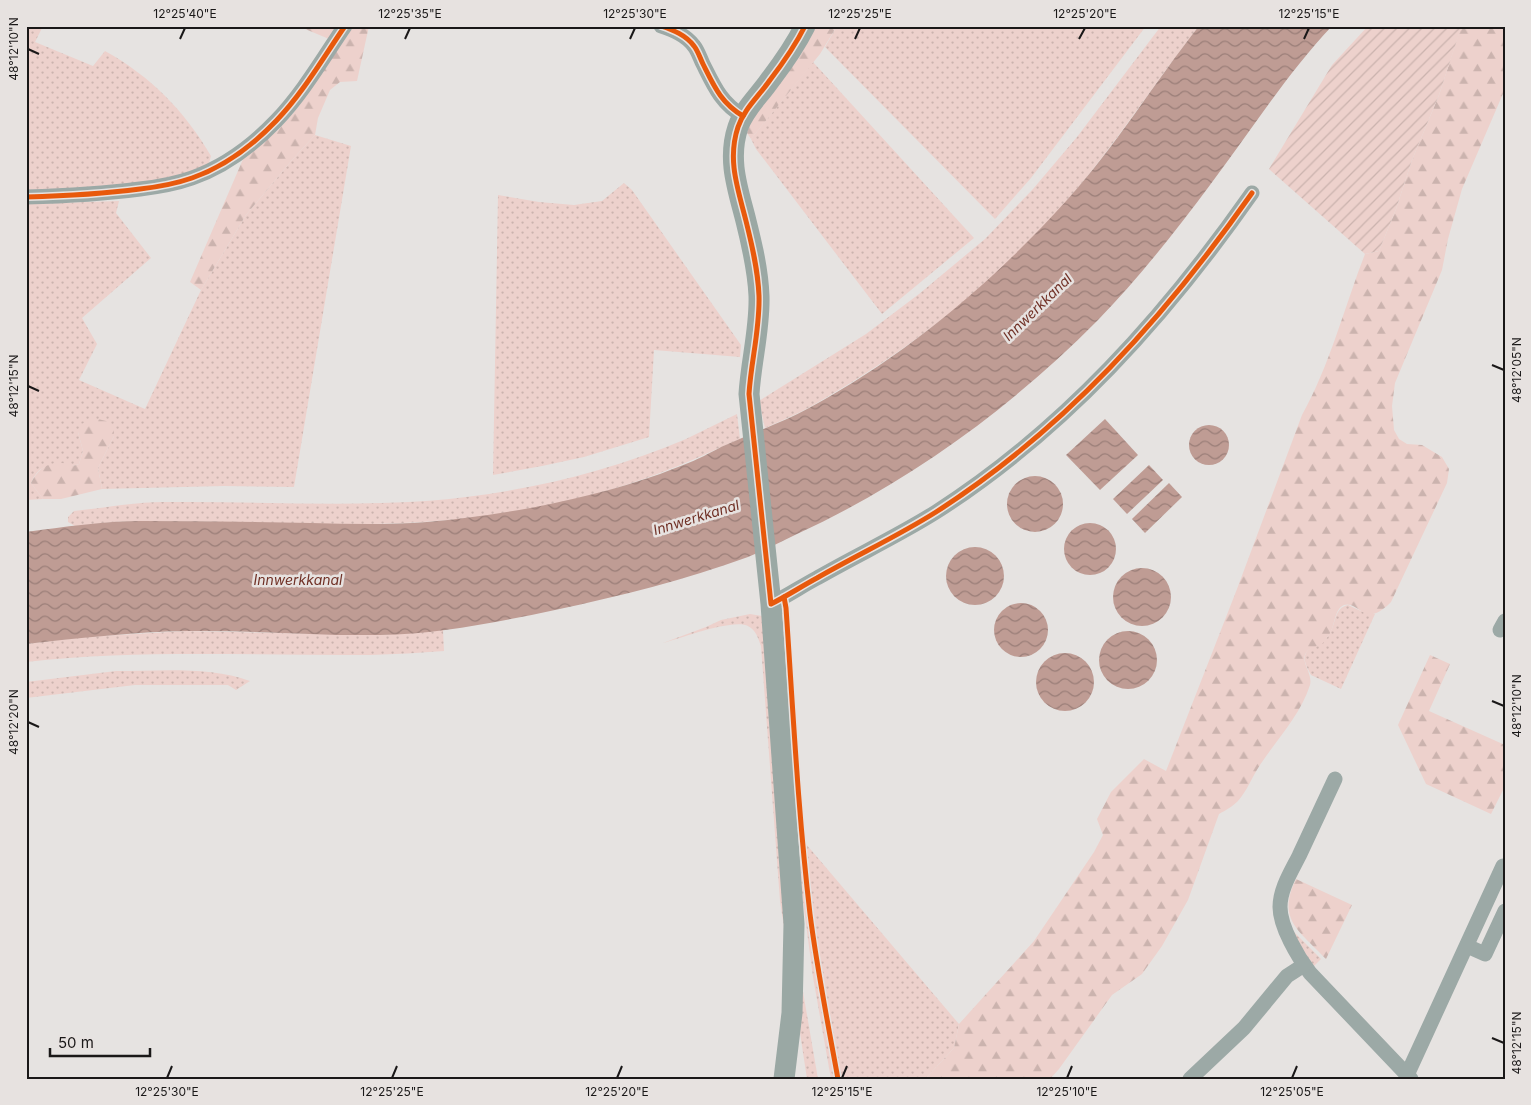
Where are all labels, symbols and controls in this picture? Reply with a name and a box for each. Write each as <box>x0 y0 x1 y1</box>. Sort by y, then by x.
text: 12°25'40"E <box>153 6 217 21</box>
text: 12°25'35"E <box>378 6 442 21</box>
text: 12°25'30"E <box>603 6 667 21</box>
text: 12°25'25"E <box>828 6 892 21</box>
text: 12°25'20"E <box>1053 6 1117 21</box>
text: 12°25'15"E <box>1279 6 1339 21</box>
text: 48°12'10"N <box>6 17 21 81</box>
water label: Innwerkkanal <box>999 270 1075 344</box>
text: 48°12'05"N <box>1509 337 1524 403</box>
text: 48°12'15"N <box>6 354 21 418</box>
water label: Innwerkkanal <box>651 496 742 538</box>
water label: Innwerkkanal <box>254 571 343 588</box>
text: 48°12'10"N <box>1509 674 1524 738</box>
text: 48°12'20"N <box>6 689 21 755</box>
text: 48°12'15"N <box>1509 1011 1524 1075</box>
scale bar <box>50 1025 150 1057</box>
text: 50 m <box>58 1033 94 1052</box>
text: 12°25'30"E <box>135 1084 199 1099</box>
text: 12°25'25"E <box>360 1084 424 1099</box>
text: 12°25'20"E <box>585 1084 649 1099</box>
text: 12°25'15"E <box>812 1084 872 1099</box>
text: 12°25'10"E <box>1036 1084 1098 1099</box>
text: 12°25'05"E <box>1260 1084 1324 1099</box>

